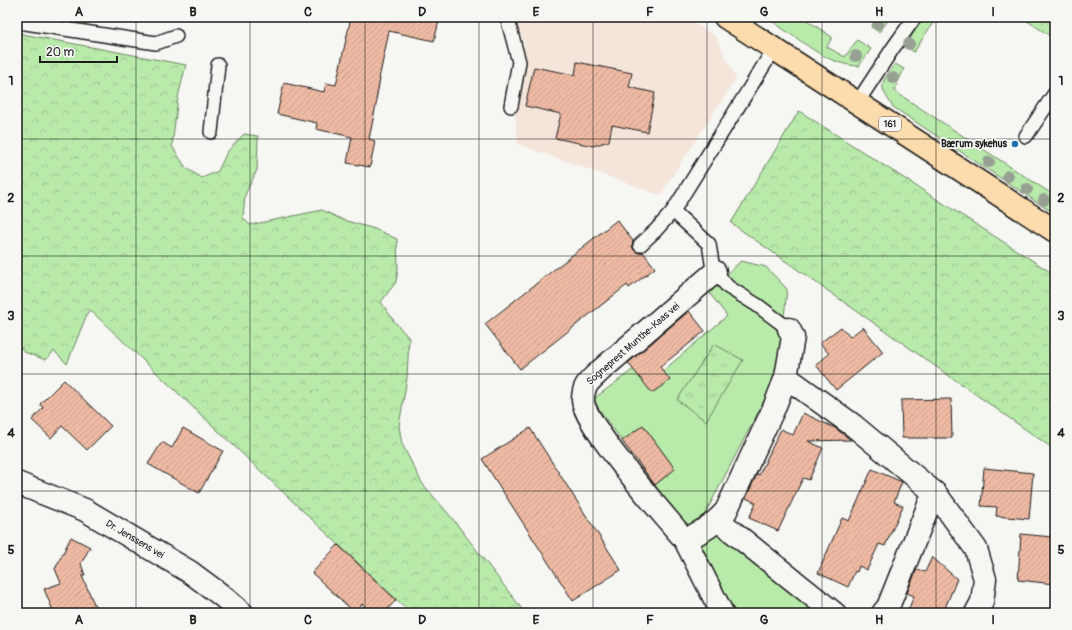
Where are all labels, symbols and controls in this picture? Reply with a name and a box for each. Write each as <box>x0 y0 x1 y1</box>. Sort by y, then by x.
text: A <box>75 4 84 20</box>
text: B <box>189 4 197 20</box>
text: C <box>304 4 312 20</box>
text: D <box>418 4 426 20</box>
text: E <box>533 4 540 20</box>
text: F <box>646 4 654 20</box>
text: G <box>760 4 769 20</box>
text: H <box>875 4 883 20</box>
text: I <box>991 4 995 20</box>
scale bar <box>40 38 117 64</box>
text: 20 m <box>46 45 75 60</box>
text: 1 <box>8 73 14 89</box>
text: 1 <box>1058 73 1064 89</box>
road number: 161 <box>879 117 901 131</box>
place label: Bærum sykehus <box>941 138 1008 150</box>
marker: Bærum sykehus <box>1010 139 1020 149</box>
text: 2 <box>7 190 15 206</box>
text: 2 <box>1057 190 1065 206</box>
street label: Sogneprest Munthe-Kaas vei <box>584 300 682 388</box>
text: 3 <box>7 308 15 324</box>
text: 3 <box>1057 308 1065 324</box>
text: 4 <box>7 425 15 441</box>
text: 4 <box>1057 425 1065 441</box>
street label: Dr. Jenssens vei <box>103 518 166 561</box>
text: 5 <box>7 542 15 558</box>
text: 5 <box>1057 542 1065 558</box>
text: A <box>75 612 84 628</box>
text: B <box>189 612 197 628</box>
text: C <box>304 612 312 628</box>
text: D <box>418 612 426 628</box>
text: E <box>533 612 540 628</box>
text: F <box>646 612 654 628</box>
text: G <box>760 612 769 628</box>
text: H <box>875 612 883 628</box>
text: I <box>991 612 995 628</box>

